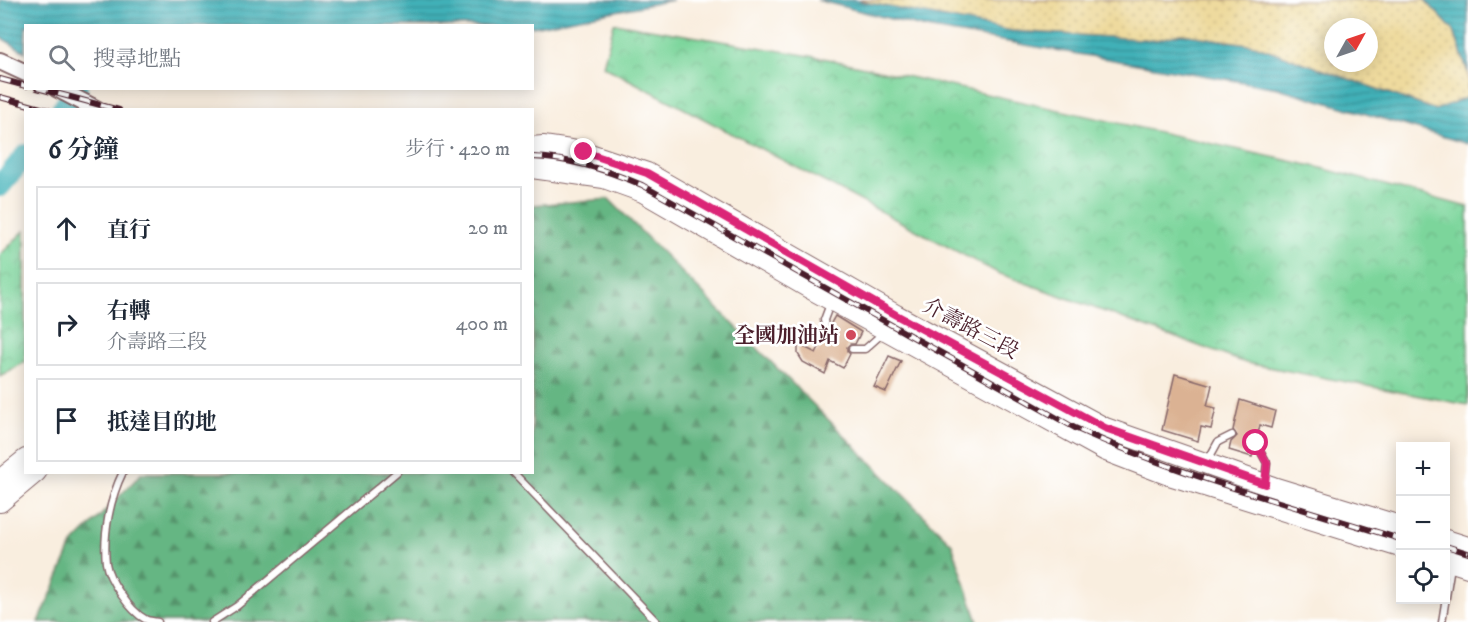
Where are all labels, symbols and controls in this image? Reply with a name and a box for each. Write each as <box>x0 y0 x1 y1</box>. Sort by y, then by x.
north arrow <box>1324 18 1378 72</box>
search box <box>24 24 534 90</box>
icon: search <box>45 41 78 74</box>
text: 搜尋地點 <box>93 46 181 73</box>
text: 6 分鐘 <box>48 134 119 167</box>
text: 步行 · 420 m <box>405 137 510 162</box>
route end <box>570 138 596 164</box>
icon: ahead <box>50 212 83 245</box>
text: 20 m <box>468 216 508 241</box>
text: 直行 <box>107 217 151 244</box>
street label: 介壽路三段 <box>918 293 1023 365</box>
text: 右轉 <box>107 298 151 325</box>
icon: right <box>50 308 83 341</box>
text: 400 m <box>456 312 508 337</box>
place label: 全國加油站 <box>734 323 839 349</box>
marker: 全國加油站 <box>844 328 858 342</box>
text: 介壽路三段 <box>107 330 207 355</box>
icon: arrive <box>50 404 83 437</box>
text: 抵達目的地 <box>107 409 217 436</box>
route start <box>1242 429 1268 455</box>
map controls <box>1396 442 1450 604</box>
button: + <box>1396 442 1450 496</box>
button: − <box>1396 496 1450 550</box>
button: locate <box>1396 550 1450 604</box>

